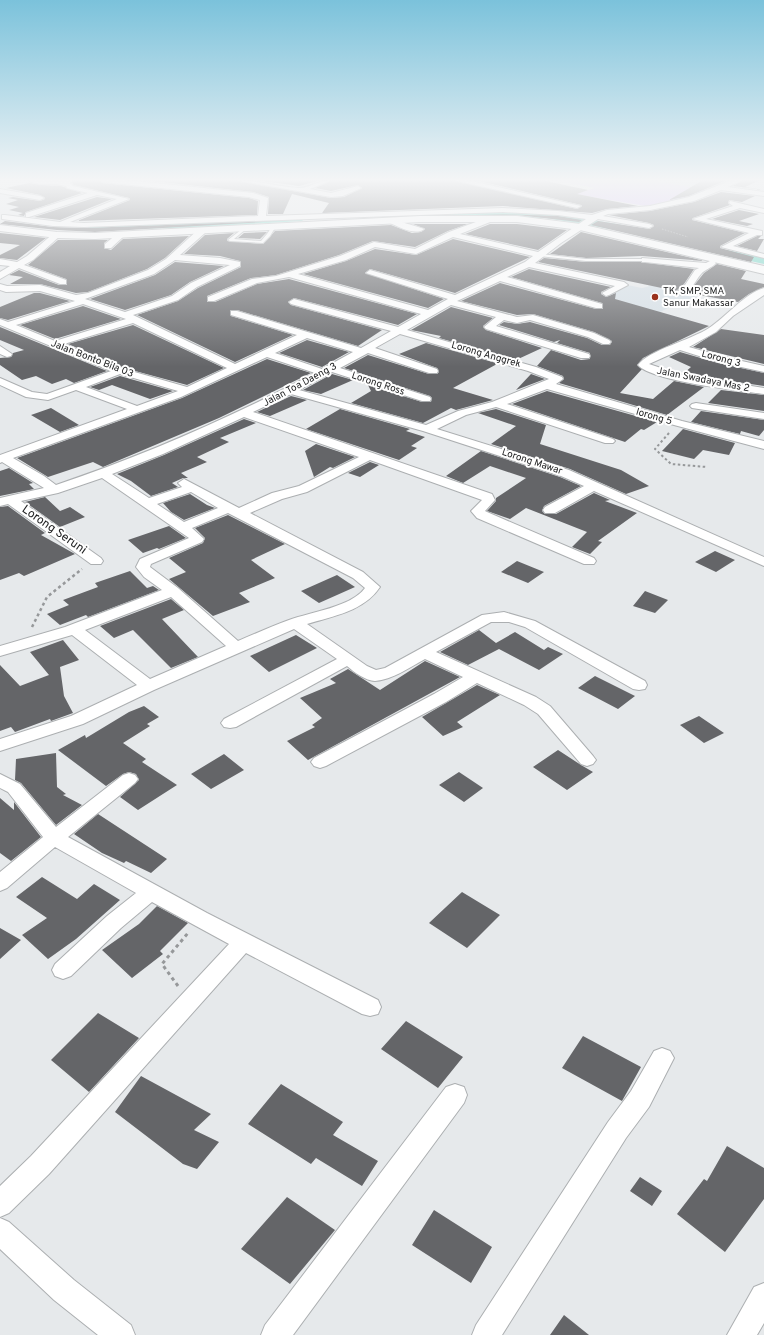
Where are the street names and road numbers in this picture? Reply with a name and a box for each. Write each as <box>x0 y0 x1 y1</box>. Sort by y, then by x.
street label: Jalan Bonto Bila 03 <box>49 337 135 381</box>
street label: Lorong Anggrek <box>450 339 522 371</box>
street label: Lorong 3 <box>700 348 742 370</box>
street label: Jalan Toa Daeng 3 <box>261 360 339 410</box>
street label: Jalan Swadaya Mas 2 <box>655 365 751 395</box>
street label: Lorong Ross <box>350 369 407 399</box>
street label: lorong 5 <box>634 406 674 428</box>
street label: Lorong Mawar <box>500 446 564 478</box>
street label: Lorong Seruni <box>18 502 90 558</box>

